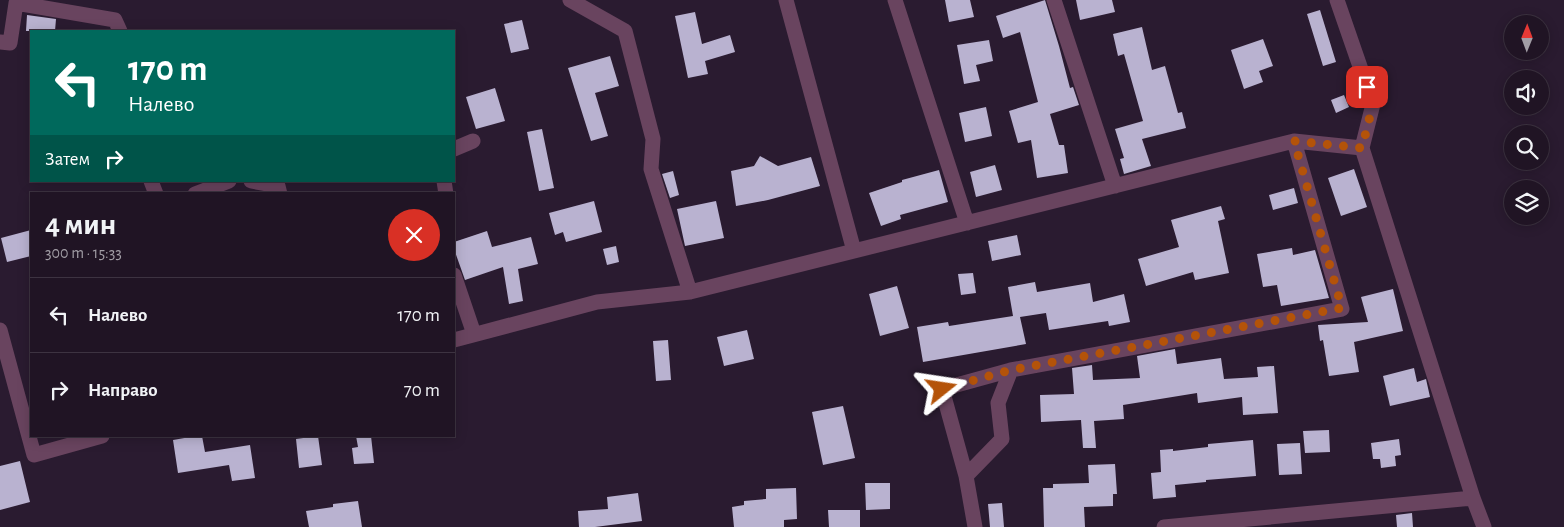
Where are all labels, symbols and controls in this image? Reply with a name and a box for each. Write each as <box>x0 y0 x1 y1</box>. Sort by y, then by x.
north arrow <box>1504 15 1549 60</box>
map controls <box>1504 15 1549 225</box>
icon: left <box>45 50 110 115</box>
text: 170 m <box>128 52 208 87</box>
pin <box>1346 66 1388 108</box>
button: sound <box>1504 70 1549 115</box>
icon: arrive <box>1353 73 1381 101</box>
text: Налево <box>128 93 194 115</box>
button: search <box>1504 125 1549 170</box>
icon: right <box>100 145 128 173</box>
text: Затем <box>45 150 90 169</box>
button: layers <box>1504 180 1549 225</box>
button: close <box>388 209 440 261</box>
text: 4 мин <box>45 210 116 240</box>
text: 300 m · 15:33 <box>45 245 122 261</box>
icon: left <box>45 301 73 329</box>
text: Налево <box>88 306 147 325</box>
text: 170 m <box>397 306 440 325</box>
position arrow <box>915 362 967 414</box>
icon: right <box>45 376 73 404</box>
text: Направо <box>88 381 158 400</box>
text: 70 m <box>404 381 440 400</box>

